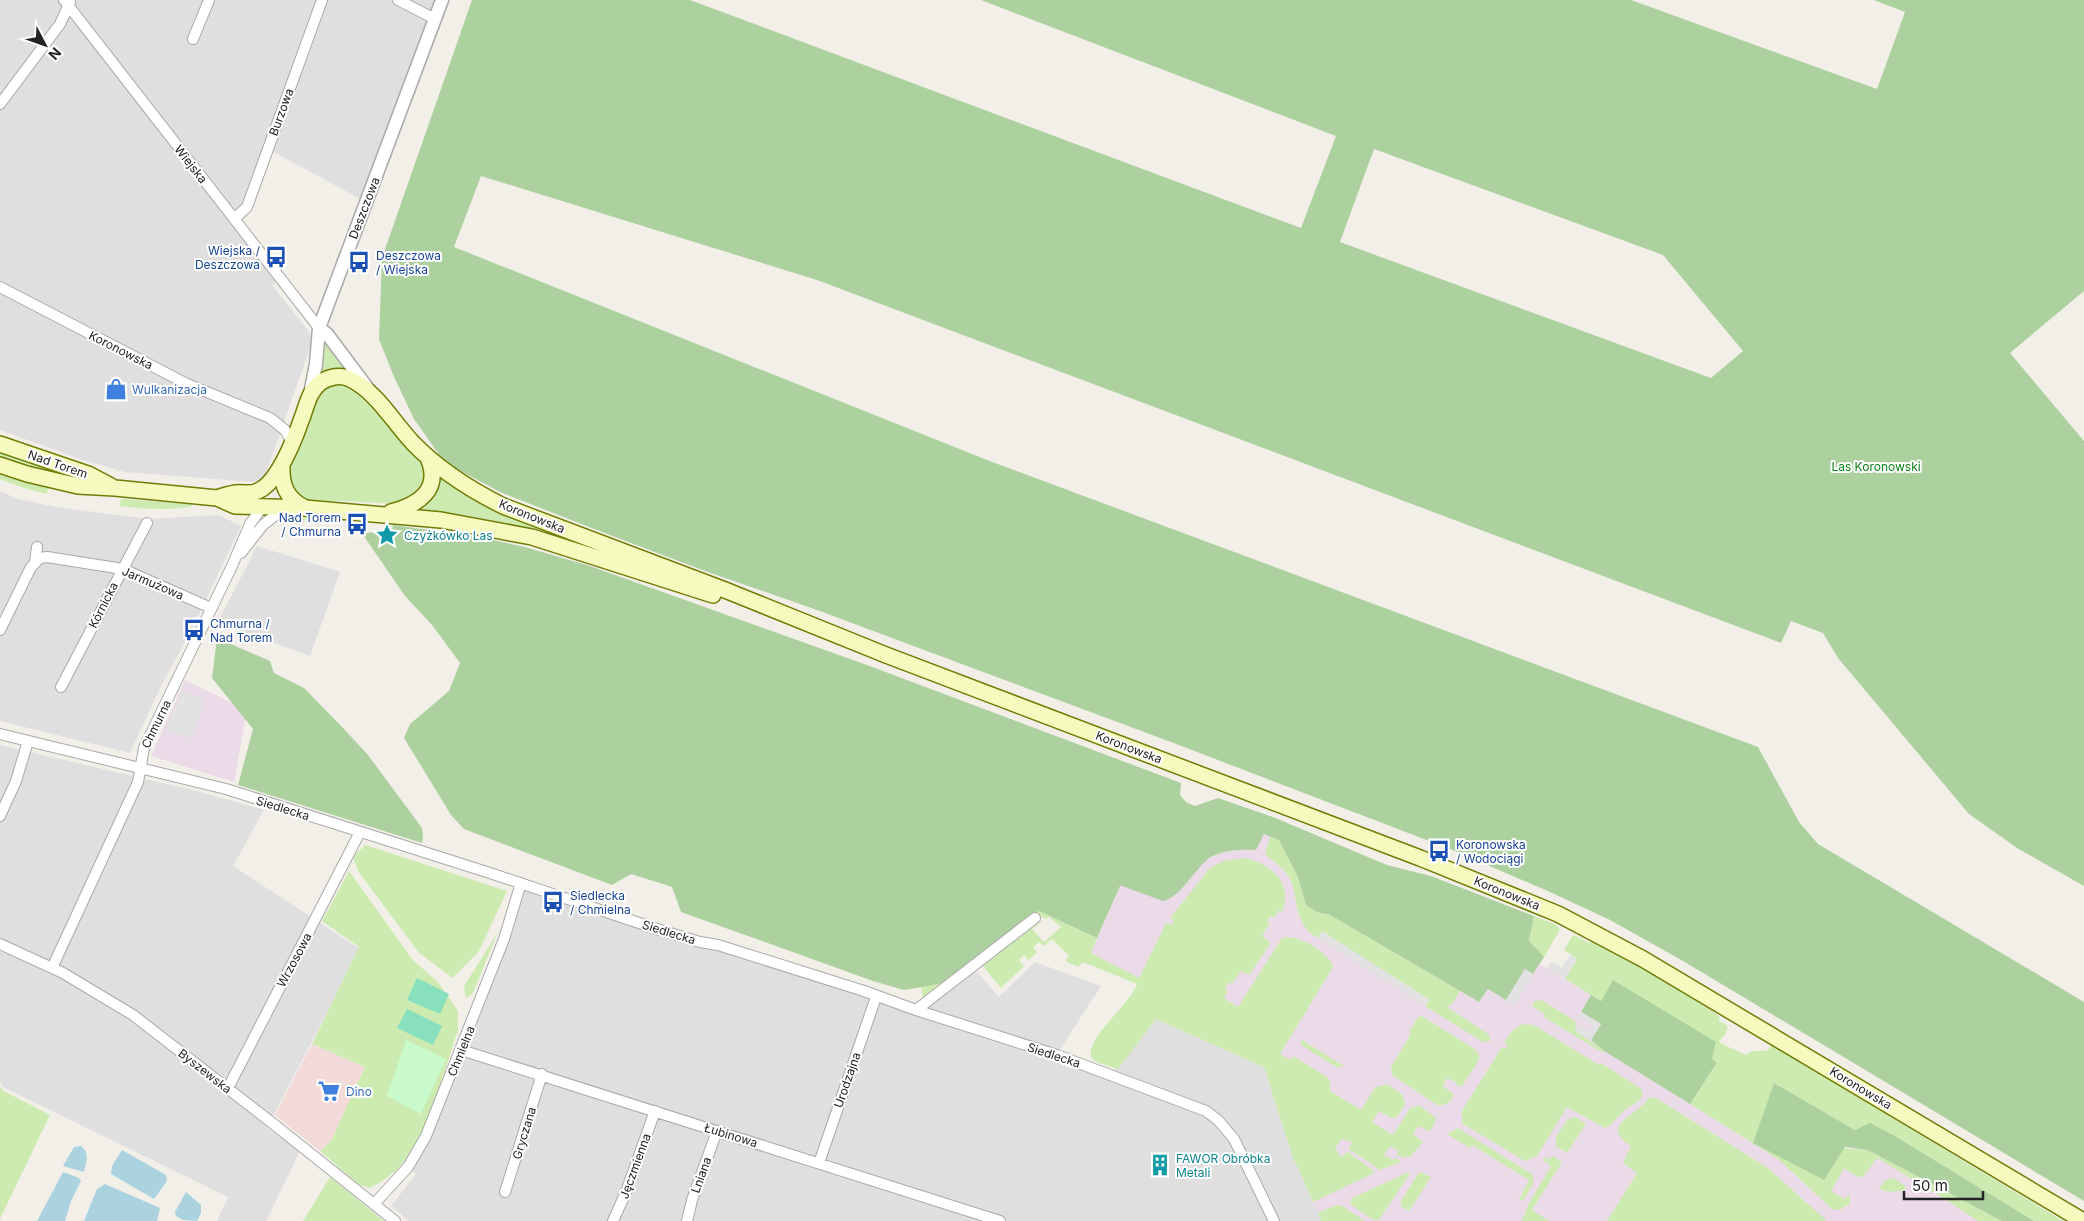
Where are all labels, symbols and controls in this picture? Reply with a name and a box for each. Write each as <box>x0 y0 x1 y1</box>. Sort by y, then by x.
north arrow <box>20 20 70 70</box>
text: N <box>45 44 65 63</box>
street label: Burzowa <box>265 86 297 138</box>
street label: Wiejska <box>171 142 211 186</box>
street label: Deszczowa <box>345 175 383 241</box>
place label: Wiejska / Deszczowa <box>195 243 261 272</box>
bus stop icon: Wiejska / Deszczowa <box>263 244 289 270</box>
place label: Deszczowa / Wiejska <box>376 248 441 277</box>
bus stop icon: Deszczowa / Wiejska <box>346 249 372 275</box>
street label: Koronowska <box>86 327 156 373</box>
shop icon: Wulkanizacja <box>103 376 129 402</box>
place label: Wulkanizacja <box>132 382 207 397</box>
street label: Nad Torem <box>26 447 90 481</box>
park label: Las Koronowski <box>1831 459 1921 474</box>
street label: Koronowska <box>497 496 567 536</box>
place label: Nad Torem / Chmurna <box>279 510 341 539</box>
bus stop icon: Nad Torem / Chmurna <box>344 511 370 537</box>
place icon: Czyżkówko Las <box>374 522 400 548</box>
place label: Czyżkówko Las <box>404 528 493 543</box>
street label: Jarmużowa <box>120 563 186 603</box>
street label: Kórnicka <box>85 579 121 631</box>
place label: Chmurna / Nad Torem <box>210 616 272 645</box>
bus stop icon: Chmurna / Nad Torem <box>181 617 207 643</box>
street label: Chmurna <box>138 697 174 751</box>
street label: Koronowska <box>1094 727 1164 767</box>
street label: Siedlecka <box>254 793 312 823</box>
place label: Koronowska / Wodociągi <box>1456 837 1526 866</box>
bus stop icon: Koronowska / Wodociągi <box>1426 838 1452 864</box>
street label: Koronowska <box>1472 873 1542 913</box>
place label: Siedlecka / Chmielna <box>570 888 631 917</box>
bus stop icon: Siedlecka / Chmielna <box>540 889 566 915</box>
street label: Siedlecka <box>640 917 698 947</box>
street label: Wrzosowa <box>273 930 315 990</box>
street label: Chmielna <box>444 1024 478 1078</box>
street label: Siedlecka <box>1026 1039 1082 1071</box>
street label: Byszewska <box>175 1045 235 1097</box>
street label: Urodzajna <box>830 1050 864 1110</box>
street label: Koronowska <box>1827 1064 1895 1112</box>
supermarket icon: Dino <box>316 1078 342 1104</box>
place label: Dino <box>346 1084 372 1099</box>
street label: Gryczana <box>509 1105 539 1161</box>
street label: Łubinowa <box>702 1120 760 1150</box>
street label: Jęczmienna <box>616 1131 654 1201</box>
place label: FAWOR Obróbka Metali <box>1176 1151 1270 1180</box>
building icon: FAWOR Obróbka Metali <box>1147 1152 1173 1178</box>
street label: Lniana <box>688 1155 714 1195</box>
scale bar <box>1904 1168 1983 1200</box>
text: 50 m <box>1912 1176 1948 1195</box>

